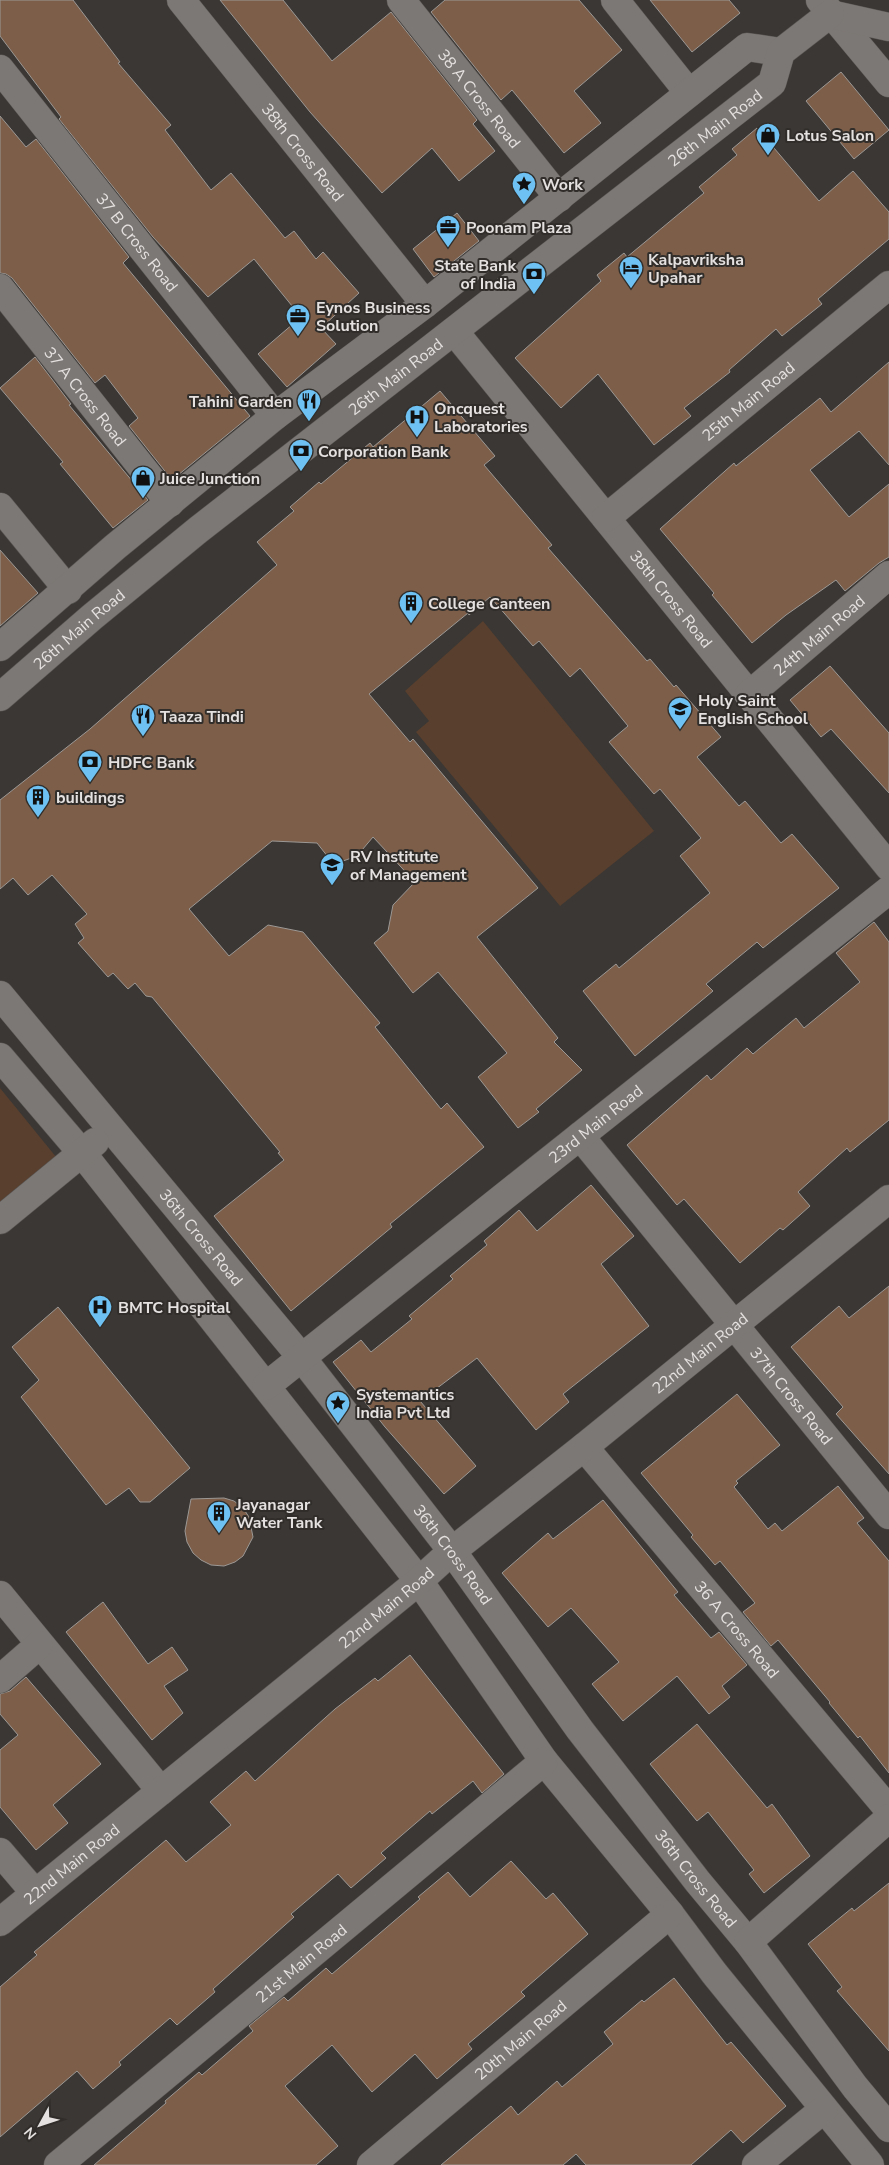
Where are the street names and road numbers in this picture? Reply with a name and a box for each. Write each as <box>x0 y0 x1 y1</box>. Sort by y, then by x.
street label: 38 A Cross Road <box>432 45 525 153</box>
street label: 26th Main Road <box>663 85 767 172</box>
street label: 38th Cross Road <box>256 99 348 206</box>
street label: 37 B Cross Road <box>90 189 182 297</box>
street label: 26th Main Road <box>344 333 448 421</box>
street label: 37 A Cross Road <box>39 342 131 451</box>
street label: 25th Main Road <box>698 357 800 447</box>
street label: 38th Cross Road <box>624 546 717 653</box>
street label: 26th Main Road <box>29 584 130 675</box>
street label: 24th Main Road <box>769 590 870 681</box>
street label: 23rd Main Road <box>544 1080 648 1169</box>
street label: 36th Cross Road <box>154 1185 248 1291</box>
street label: 22nd Main Road <box>648 1308 753 1399</box>
street label: 37th Cross Road <box>744 1343 837 1450</box>
street label: 36th Cross Road <box>408 1500 497 1610</box>
street label: 22nd Main Road <box>334 1562 440 1654</box>
street label: 36 A Cross Road <box>689 1576 784 1683</box>
street label: 22nd Main Road <box>19 1819 125 1911</box>
street label: 36th Cross Road <box>649 1825 742 1933</box>
street label: 21st Main Road <box>251 1919 352 2008</box>
street label: 20th Main Road <box>470 1995 572 2086</box>

